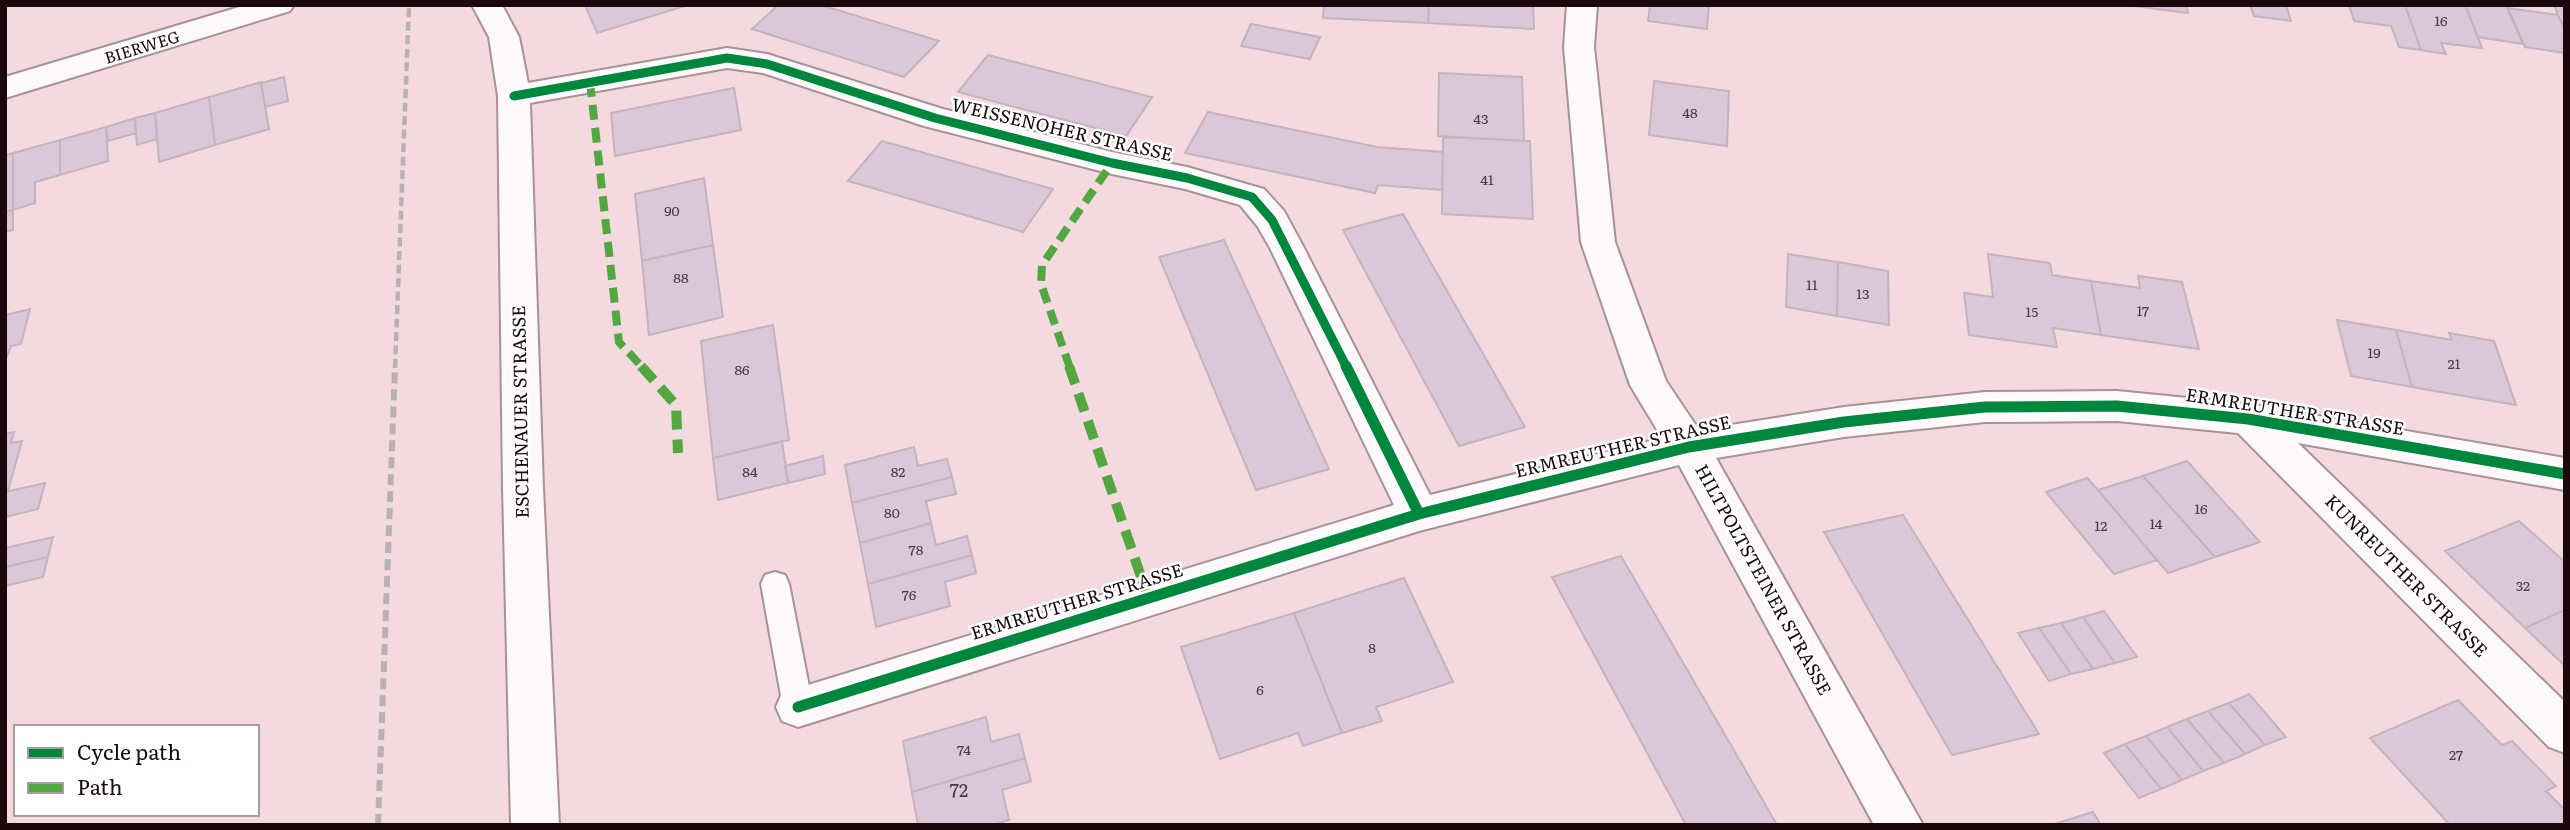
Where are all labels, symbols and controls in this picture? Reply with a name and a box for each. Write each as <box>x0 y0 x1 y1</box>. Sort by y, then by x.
house number: 16 <box>2434 10 2448 30</box>
street label: BIERWEG <box>101 23 182 69</box>
street label: WEISSENOHER STRASSE <box>949 90 1176 167</box>
house number: 48 <box>1682 102 1698 122</box>
house number: 43 <box>1473 108 1489 128</box>
house number: 41 <box>1480 169 1494 189</box>
house number: 90 <box>664 200 680 220</box>
house number: 88 <box>673 267 689 287</box>
house number: 11 <box>1806 274 1818 294</box>
house number: 13 <box>1856 283 1870 303</box>
house number: 17 <box>2137 300 2149 320</box>
house number: 15 <box>2026 301 2038 321</box>
street label: ESCHENAUER STRASSE <box>504 305 535 519</box>
house number: 19 <box>2367 342 2381 362</box>
house number: 21 <box>2448 353 2461 373</box>
house number: 86 <box>734 359 750 379</box>
street label: ERMREUTHER STRASSE <box>2184 380 2406 441</box>
street label: ERMREUTHER STRASSE <box>1512 408 1733 484</box>
street label: HILTPOLTSTEINER STRASSE <box>1689 459 1839 700</box>
house number: 84 <box>742 461 758 481</box>
house number: 82 <box>891 461 905 481</box>
street label: KUNREUTHER STRASSE <box>2319 487 2495 663</box>
house number: 16 <box>2194 498 2208 518</box>
house number: 80 <box>884 502 900 522</box>
house number: 14 <box>2150 513 2163 533</box>
house number: 12 <box>2095 515 2107 535</box>
house number: 78 <box>909 539 924 559</box>
street label: ERMREUTHER STRASSE <box>967 555 1186 646</box>
house number: 32 <box>2516 575 2530 595</box>
house number: 76 <box>902 584 917 604</box>
house number: 8 <box>1368 637 1376 657</box>
house number: 6 <box>1256 679 1264 699</box>
legend <box>14 725 259 816</box>
text: Cycle path <box>77 735 181 766</box>
house number: 74 <box>957 739 971 759</box>
house number: 27 <box>2449 744 2463 764</box>
text: Path <box>77 770 123 801</box>
house number: 72 <box>950 776 968 803</box>

